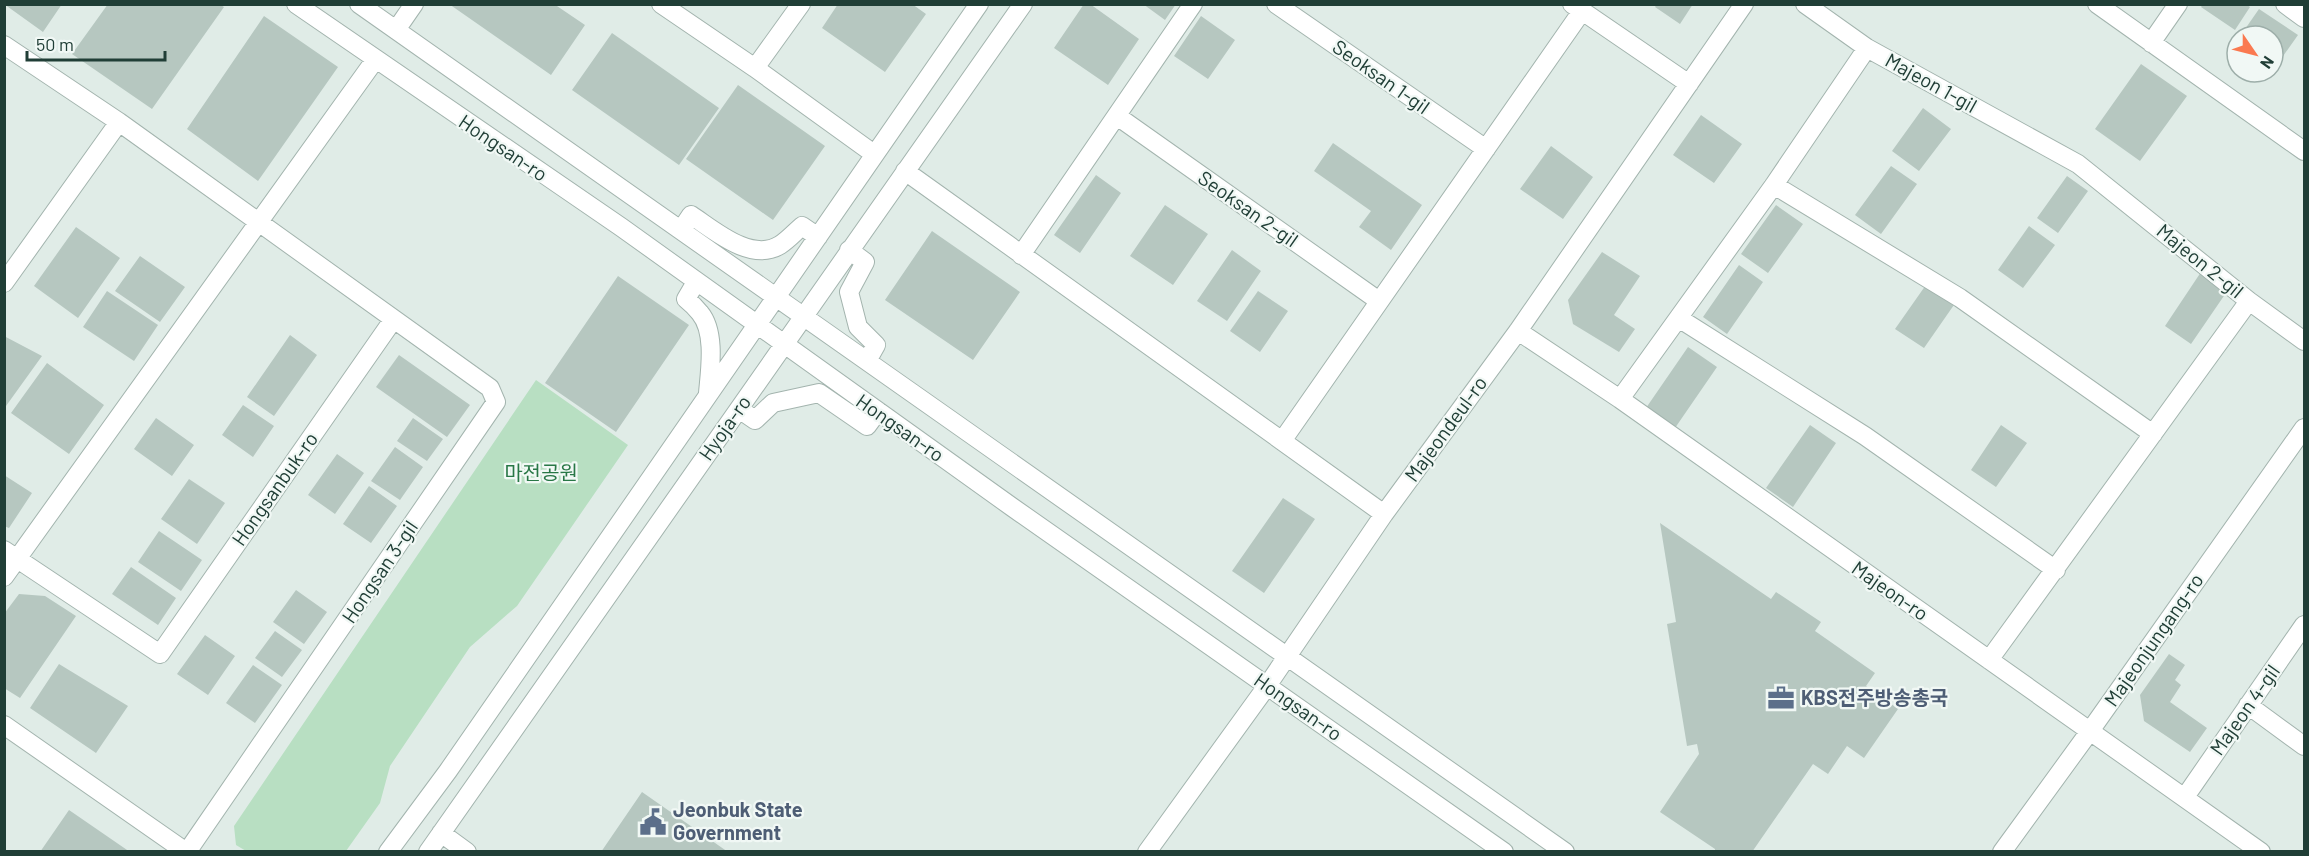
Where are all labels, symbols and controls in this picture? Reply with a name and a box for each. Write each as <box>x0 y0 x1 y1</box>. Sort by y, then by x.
scale bar <box>27 24 165 62</box>
north arrow <box>2225 24 2285 84</box>
text: 50 m <box>36 33 74 55</box>
street label: Seoksan 1-gil <box>1328 34 1435 118</box>
street label: Majeon 1-gil <box>1881 47 1981 117</box>
text: N <box>2257 53 2279 73</box>
street label: Hongsan-ro <box>455 109 552 186</box>
street label: Seoksan 2-gil <box>1194 165 1303 252</box>
street label: Majeon 2-gil <box>2152 218 2249 303</box>
street label: Majeondeul-ro <box>1399 371 1491 486</box>
street label: Hongsan-ro <box>852 388 949 466</box>
street label: Hyoja-ro <box>693 390 755 465</box>
street label: Hongsanbuk-ro <box>226 427 322 550</box>
park label: 마전공원 <box>504 460 578 484</box>
street label: Hongsan 3-gil <box>336 516 422 627</box>
street label: Majeon-ro <box>1848 555 1933 625</box>
street label: Majeonjungang-ro <box>2098 568 2208 710</box>
street label: Majeon 4-gil <box>2204 660 2284 759</box>
street label: Hongsan-ro <box>1250 667 1347 745</box>
office icon: KBS전주방송총국 <box>1766 683 1796 713</box>
place label: KBS전주방송총국 <box>1801 685 1948 709</box>
place label: Jeonbuk State Government <box>673 797 803 844</box>
public building icon: Jeonbuk State Government <box>638 807 668 837</box>

